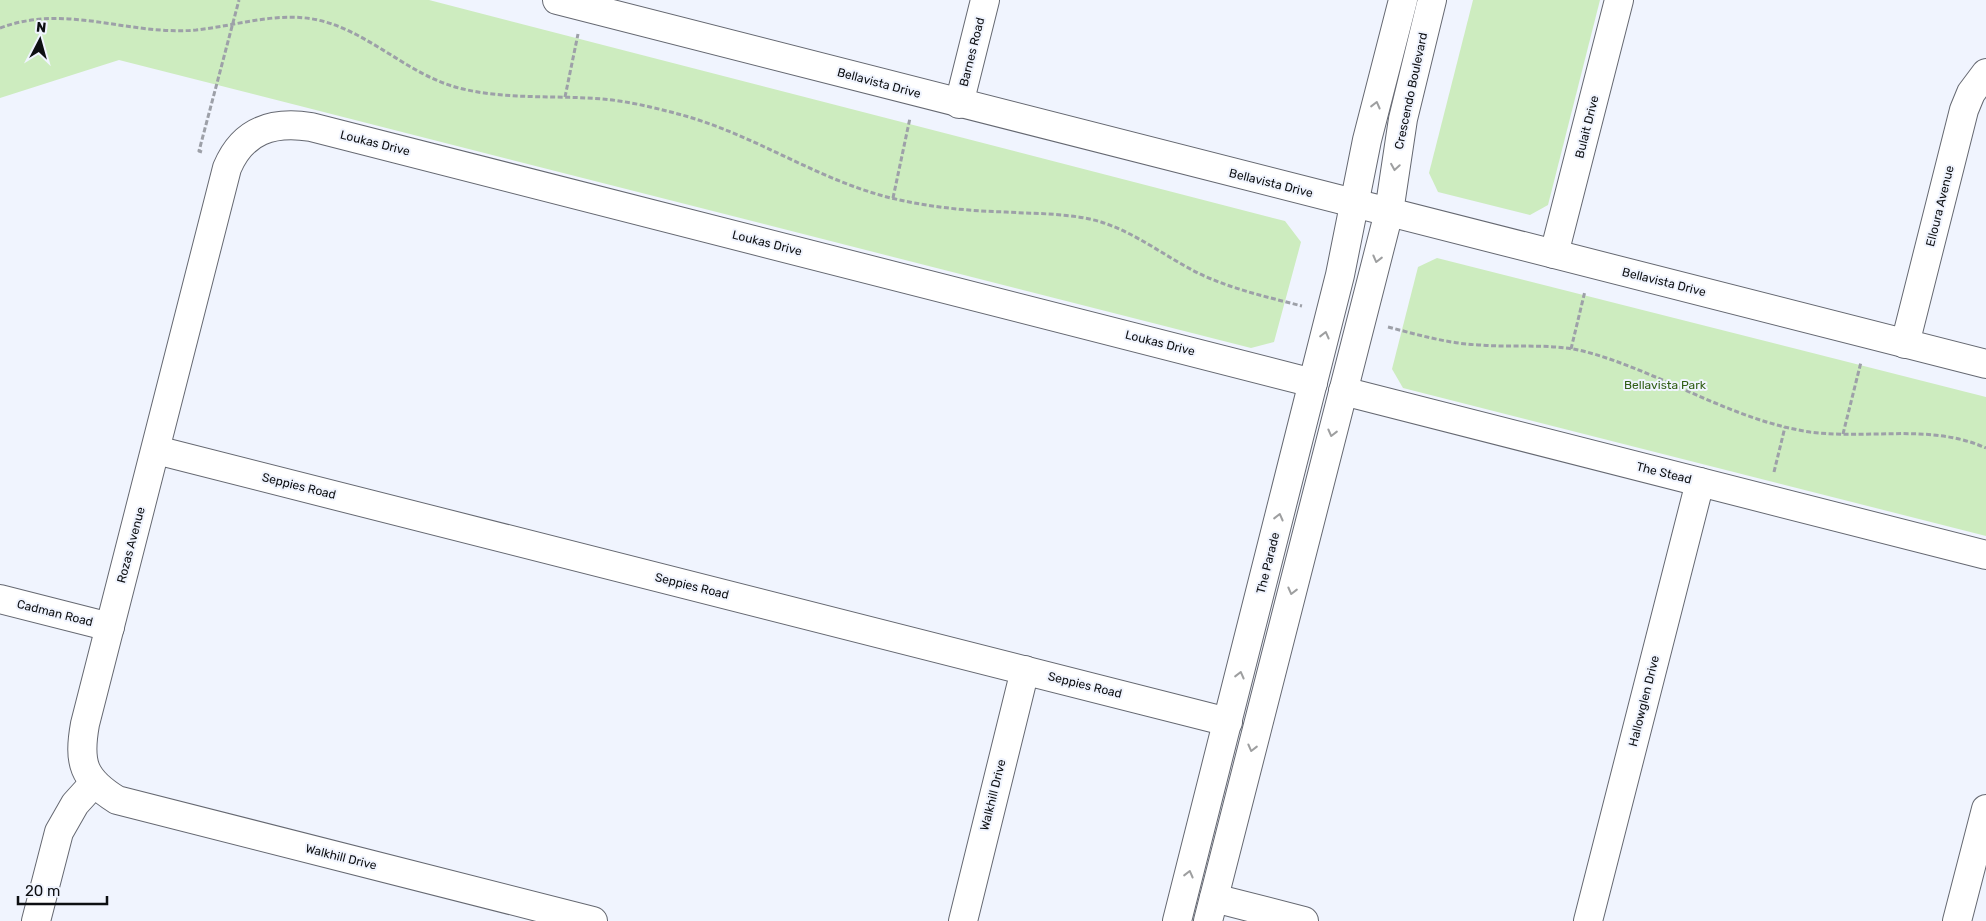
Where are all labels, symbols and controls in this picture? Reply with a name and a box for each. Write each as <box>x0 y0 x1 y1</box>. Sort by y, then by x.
north arrow <box>15 15 65 65</box>
street label: Barnes Road <box>957 16 987 88</box>
text: N <box>35 19 47 37</box>
street label: Crescendo Boulevard <box>1392 31 1430 151</box>
street label: Bellavista Drive <box>836 65 923 101</box>
street label: Bulait Drive <box>1572 94 1602 160</box>
one-way arrow <box>1370 101 1381 110</box>
street label: Loukas Drive <box>339 128 412 158</box>
one-way arrow <box>1391 163 1401 172</box>
street label: Elloura Avenue <box>1923 164 1957 248</box>
street label: Bellavista Drive <box>1228 166 1315 200</box>
street label: Loukas Drive <box>731 228 804 258</box>
one-way arrow <box>1372 254 1383 263</box>
street label: Bellavista Drive <box>1621 265 1708 299</box>
street label: Loukas Drive <box>1124 328 1197 358</box>
one-way arrow <box>1319 331 1330 340</box>
park label: Bellavista Park <box>1624 378 1707 392</box>
one-way arrow <box>1327 429 1338 438</box>
street label: The Stead <box>1635 459 1693 487</box>
street label: Seppies Road <box>261 470 337 502</box>
street label: Rozas Avenue <box>114 505 148 585</box>
one-way arrow <box>1273 513 1284 522</box>
street label: The Parade <box>1254 531 1282 595</box>
street label: Seppies Road <box>654 570 730 602</box>
one-way arrow <box>1287 586 1298 595</box>
street label: Cadman Road <box>16 597 94 629</box>
street label: Hallowglen Drive <box>1626 654 1662 748</box>
street label: Seppies Road <box>1047 669 1123 701</box>
one-way arrow <box>1234 670 1245 679</box>
one-way arrow <box>1247 744 1258 753</box>
street label: Walkhill Drive <box>977 758 1009 832</box>
street label: Walkhill Drive <box>304 841 378 873</box>
one-way arrow <box>1184 870 1194 878</box>
scale bar <box>18 874 106 906</box>
text: 20 m <box>25 882 60 900</box>

